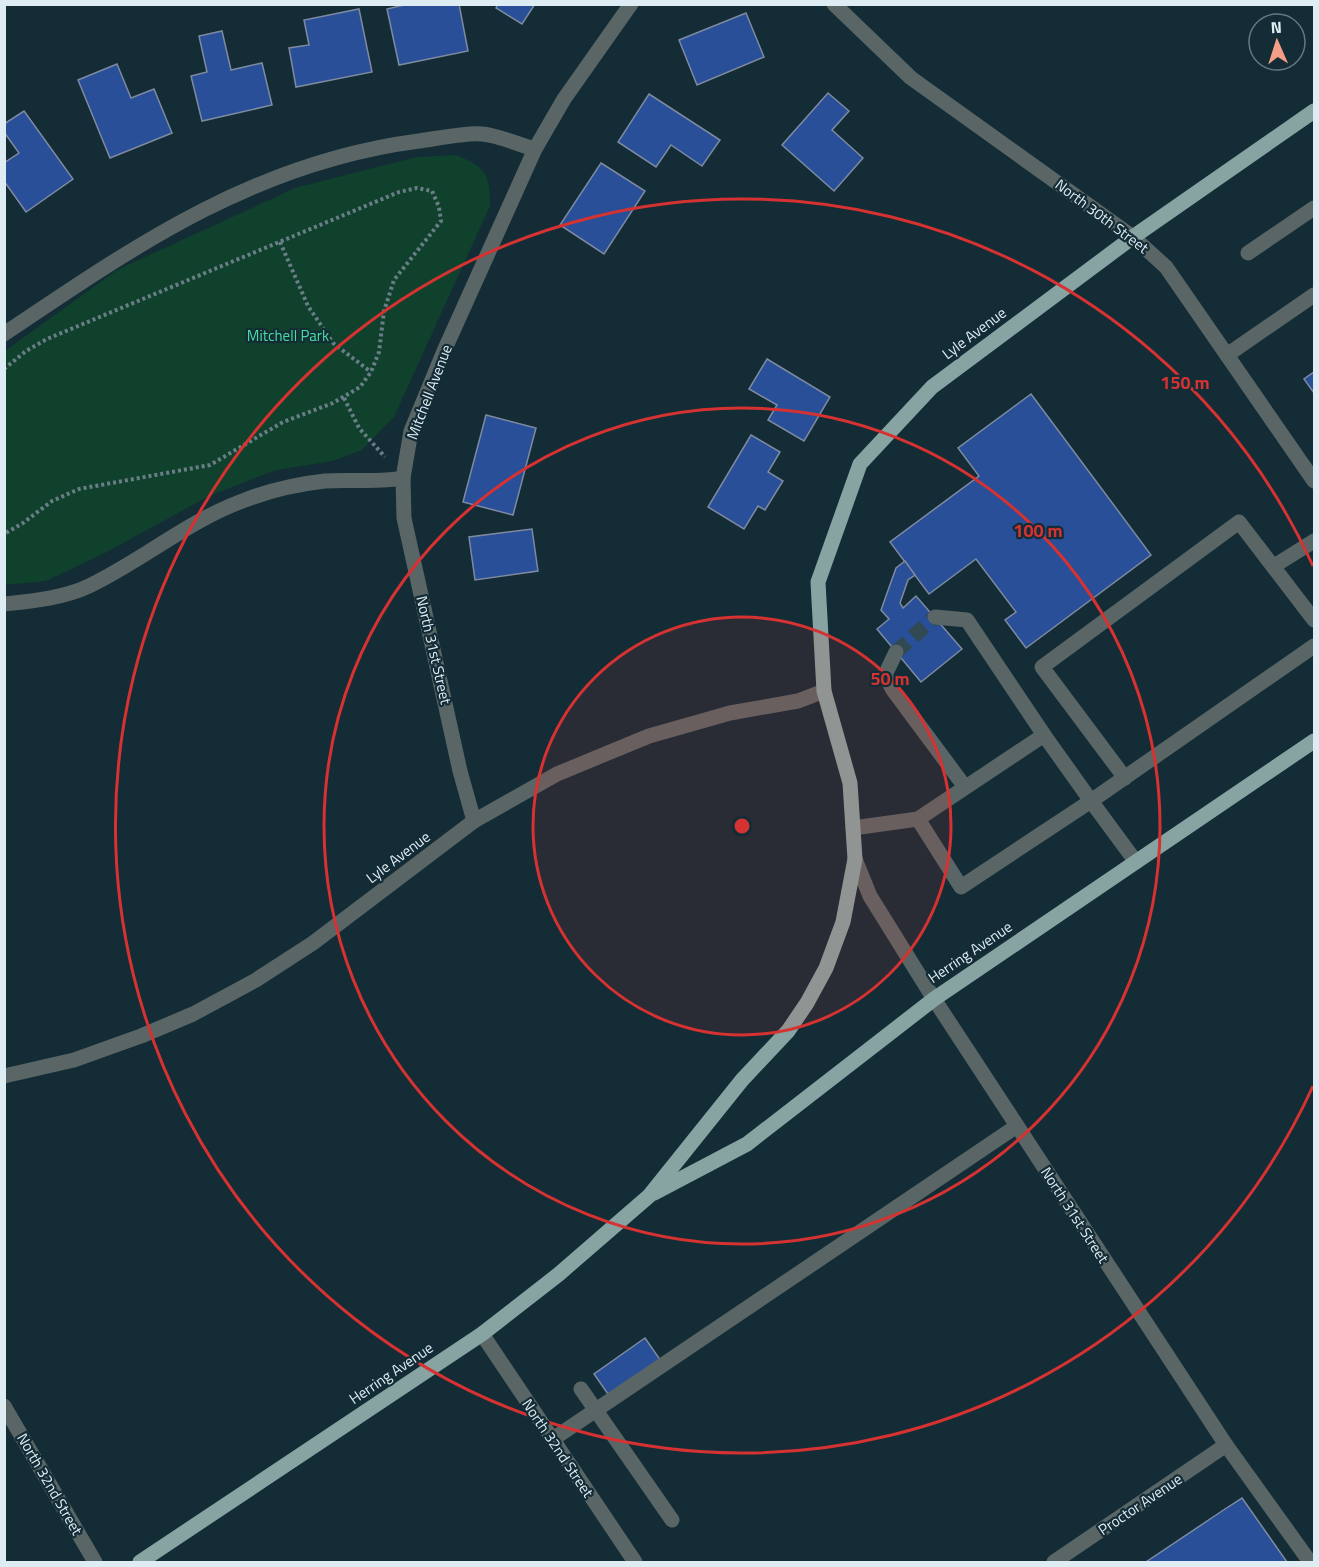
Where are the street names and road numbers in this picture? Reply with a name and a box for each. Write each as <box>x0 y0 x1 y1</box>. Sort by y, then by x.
street label: North 30th Street <box>1050 173 1154 259</box>
street label: Lyle Avenue <box>937 301 1011 365</box>
street label: Mitchell Avenue <box>400 341 458 443</box>
street label: North 31st Street <box>410 593 458 707</box>
street label: Lyle Avenue <box>361 825 435 889</box>
street label: Herring Avenue <box>923 915 1017 989</box>
street label: North 31st Street <box>1035 1162 1115 1268</box>
street label: Herring Avenue <box>344 1336 438 1410</box>
street label: North 32nd Street <box>516 1394 600 1503</box>
street label: North 32nd Street <box>11 1429 89 1540</box>
street label: Proctor Avenue <box>1093 1467 1187 1541</box>

